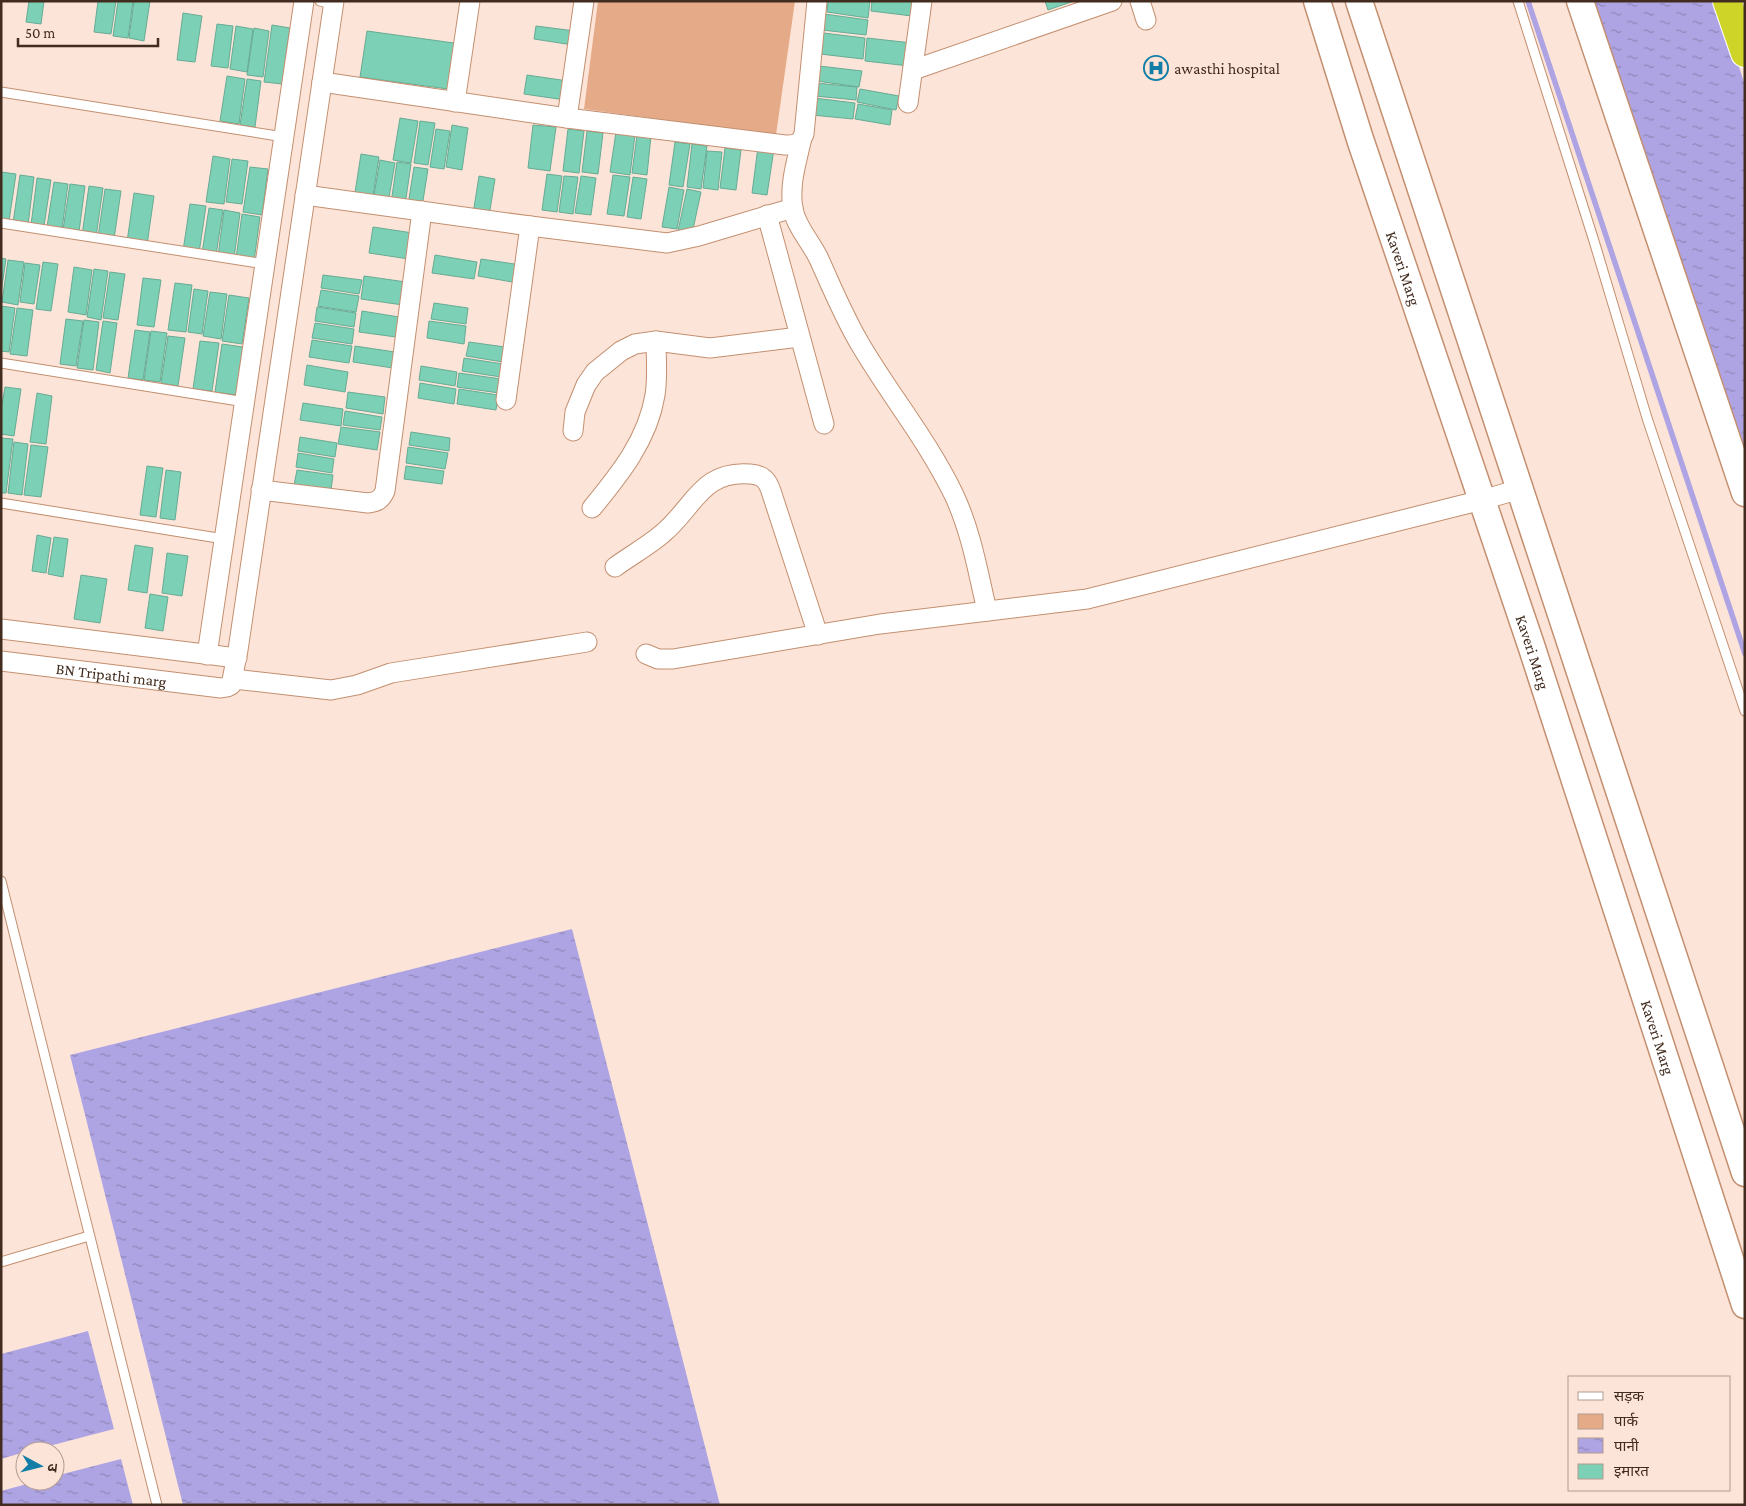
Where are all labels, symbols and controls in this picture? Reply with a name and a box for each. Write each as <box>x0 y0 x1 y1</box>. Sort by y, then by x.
scale bar <box>18 15 158 47</box>
text: 50 m <box>25 25 55 41</box>
hospital icon: awasthi hospital <box>1143 55 1169 81</box>
place label: awasthi hospital <box>1174 60 1280 78</box>
street label: Kaveri Marg <box>1383 229 1424 308</box>
street label: Kaveri Marg <box>1512 613 1553 692</box>
street label: BN Tripathi marg <box>55 660 168 691</box>
street label: Kaveri Marg <box>1638 998 1678 1077</box>
legend <box>1568 1376 1731 1491</box>
text: सड़क <box>1614 1388 1644 1404</box>
text: पार्क <box>1614 1412 1638 1429</box>
text: पानी <box>1614 1438 1640 1454</box>
north arrow <box>15 1441 65 1491</box>
text: उ <box>44 1463 61 1473</box>
text: इमारत <box>1614 1463 1649 1479</box>

